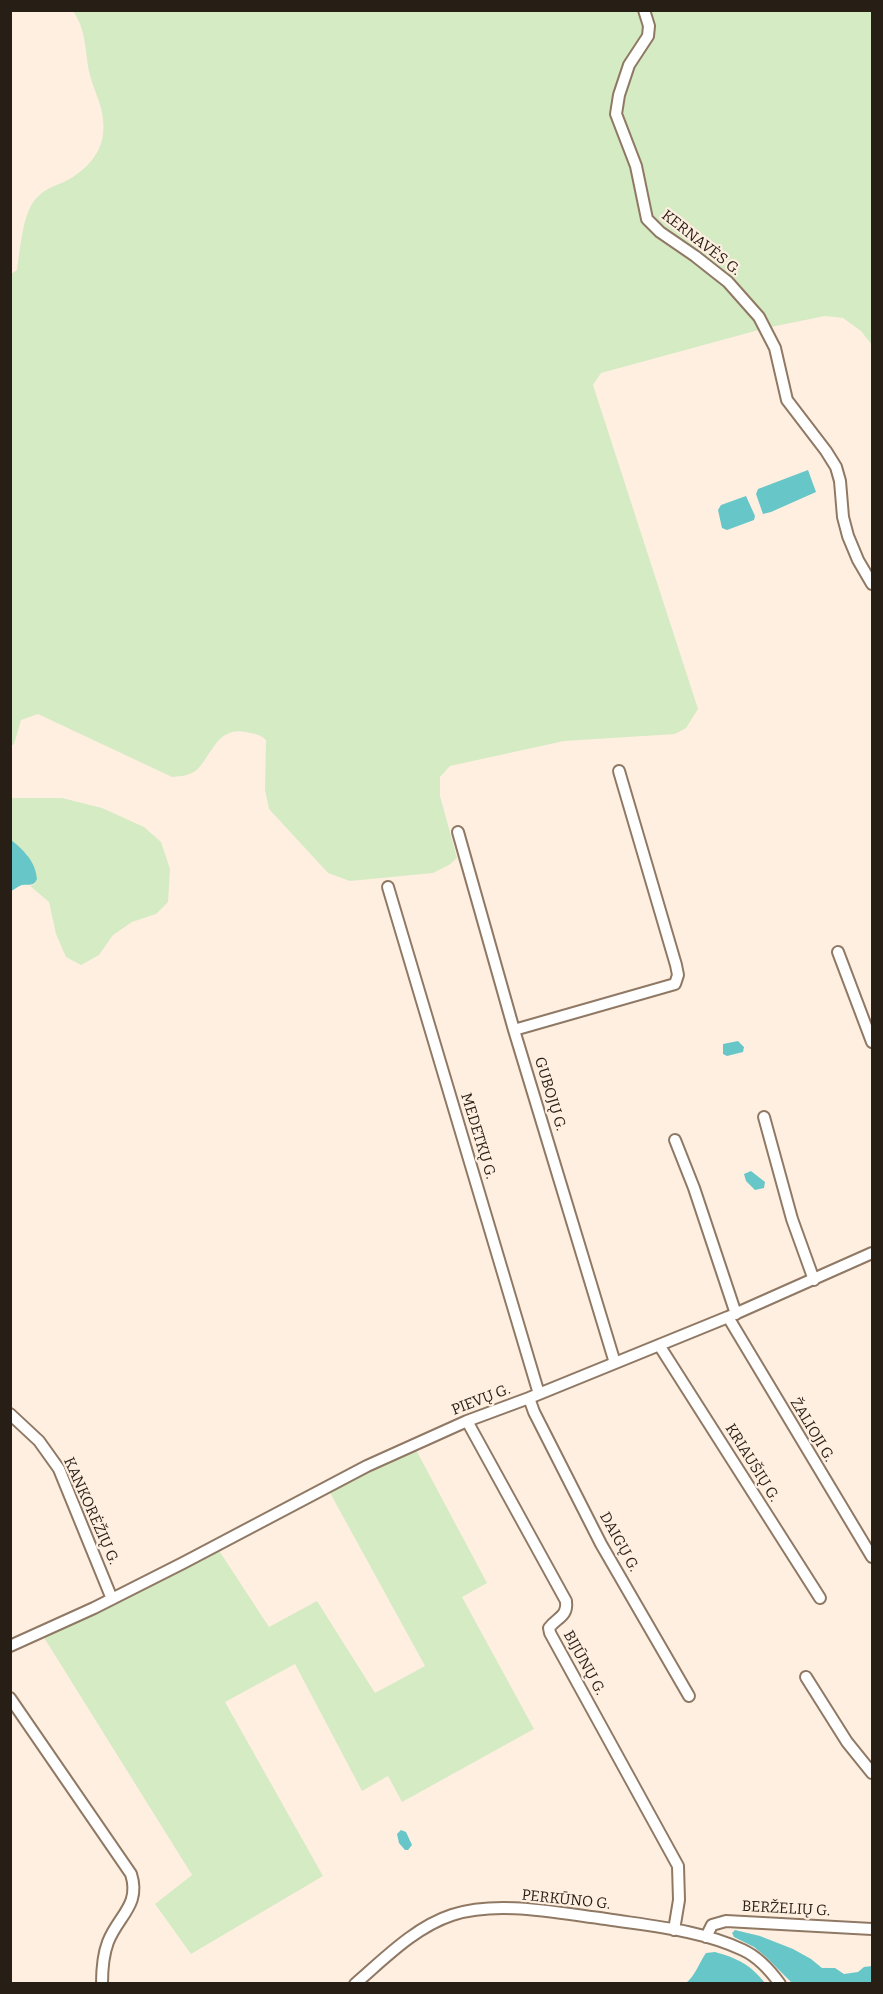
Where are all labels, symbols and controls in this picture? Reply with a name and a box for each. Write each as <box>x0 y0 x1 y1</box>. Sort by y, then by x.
street label: KERNAVĖS G. <box>658 206 744 280</box>
street label: GUBOJŲ G. <box>530 1055 570 1133</box>
street label: MEDETKŲ G. <box>456 1091 500 1181</box>
street label: PIEVŲ G. <box>449 1381 513 1419</box>
street label: ŽALIOJI G. <box>786 1395 838 1465</box>
street label: KRIAUŠIŲ G. <box>721 1421 783 1505</box>
street label: KANKORĖŽIŲ G. <box>59 1455 123 1567</box>
street label: DAIGŲ G. <box>595 1509 643 1575</box>
street label: BIJŪNŲ G. <box>559 1628 609 1698</box>
street label: PERKŪNO G. <box>521 1886 611 1914</box>
street label: BERŽELIŲ G. <box>741 1898 831 1920</box>

